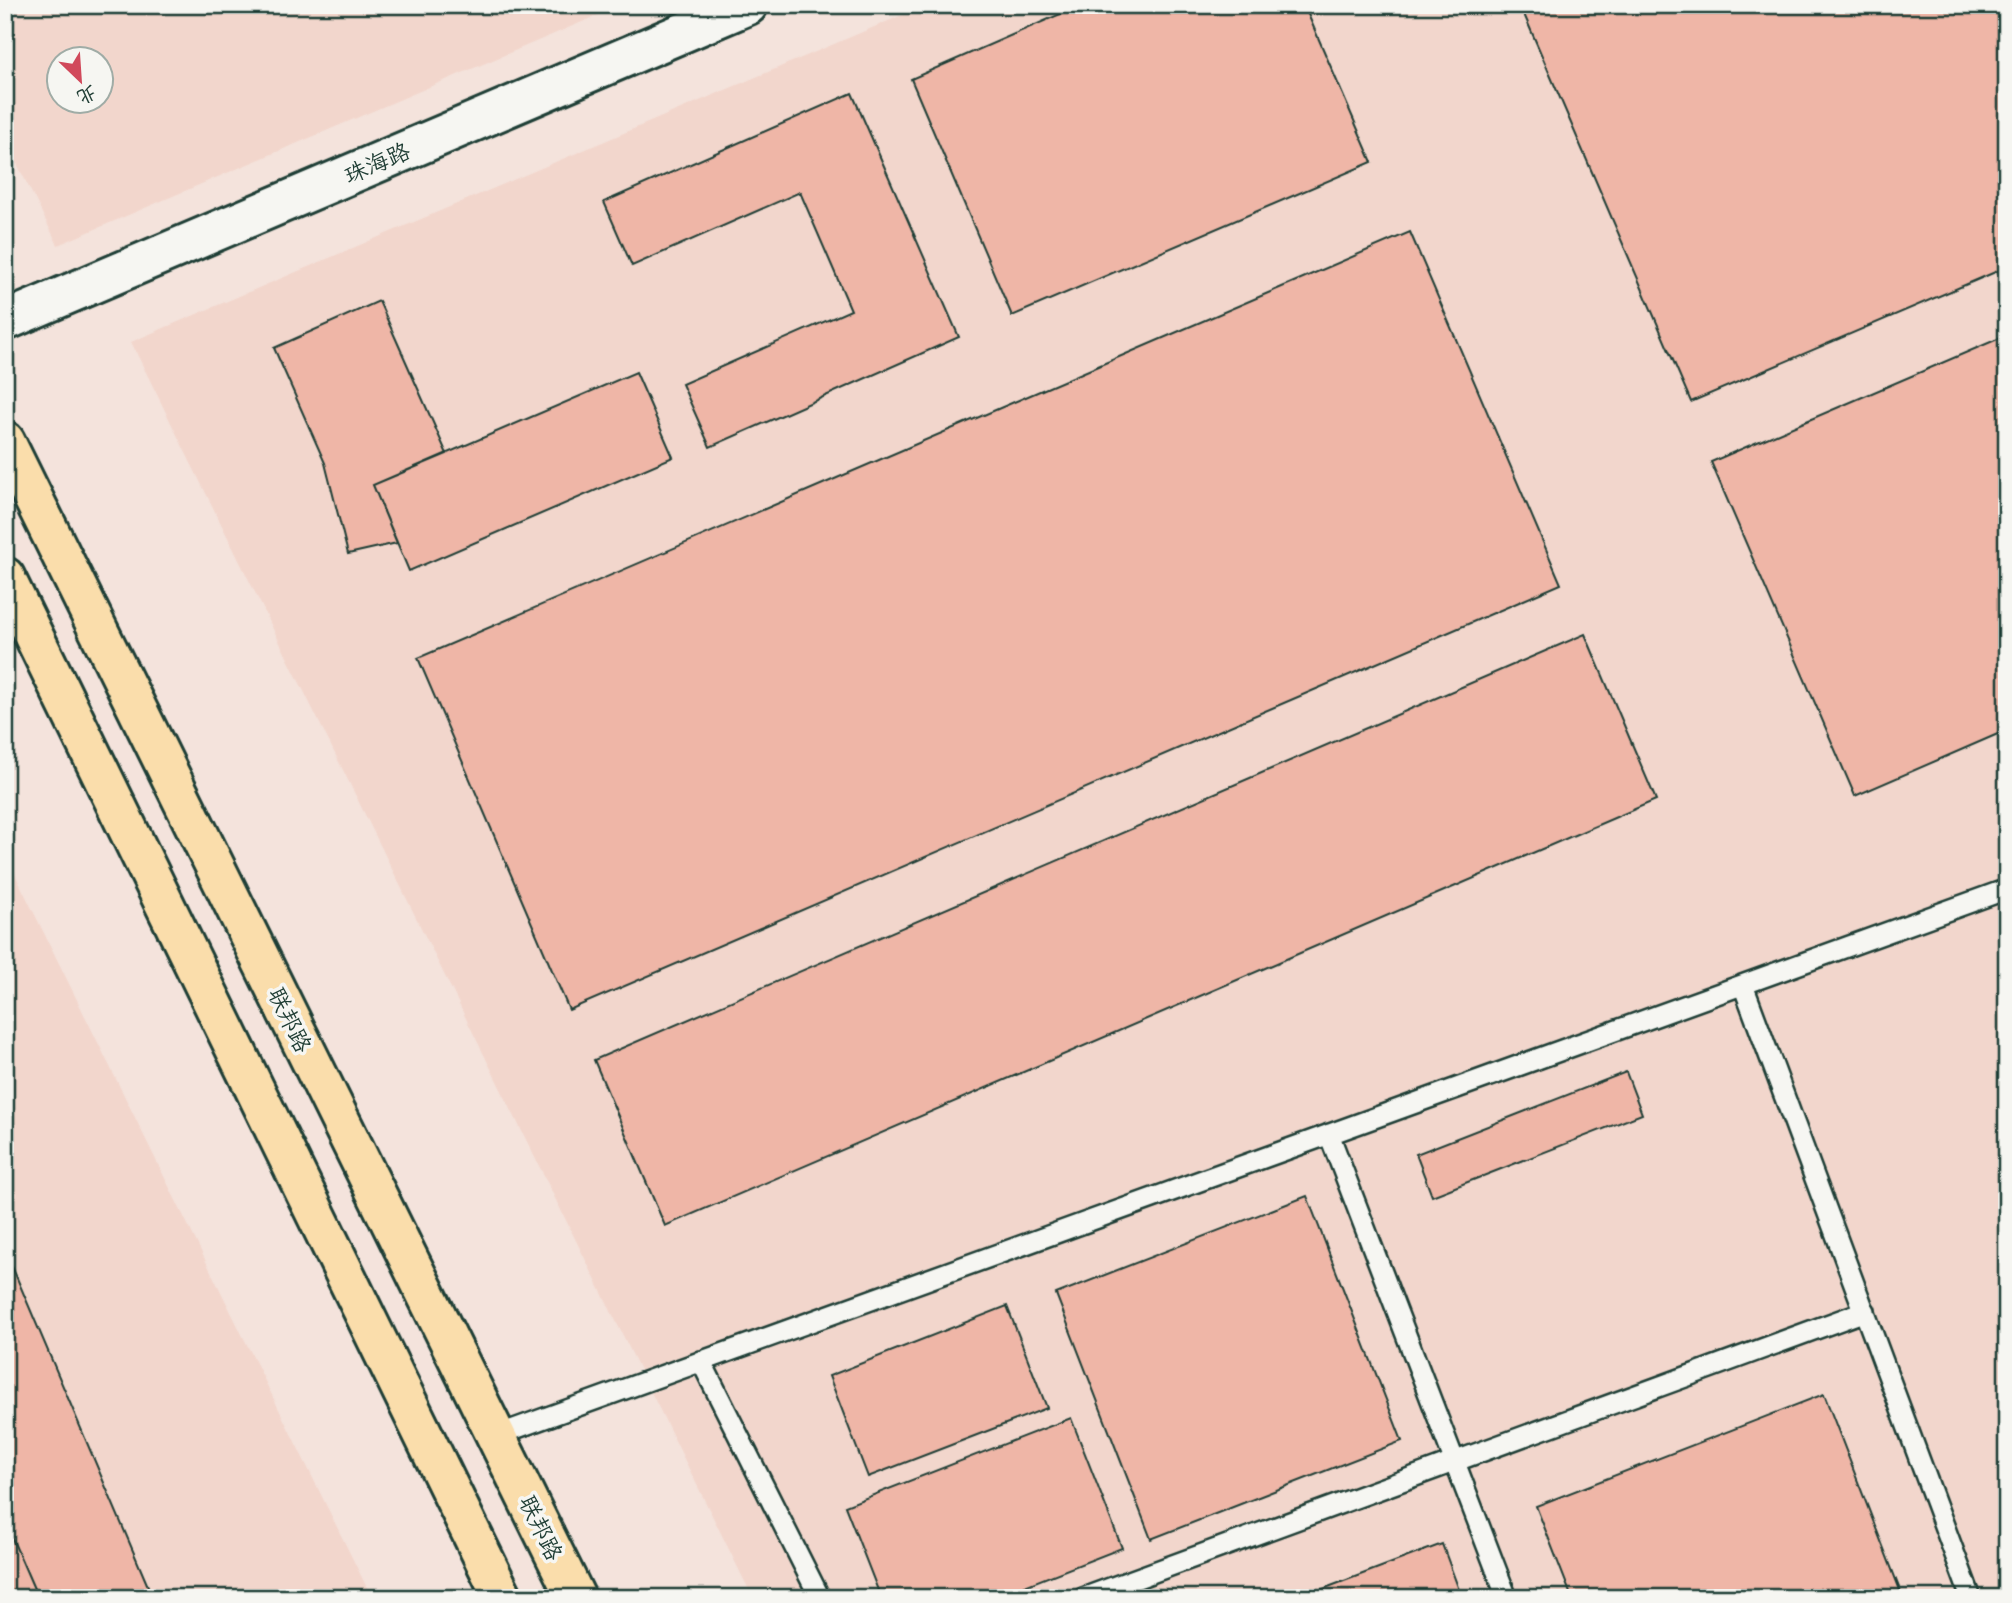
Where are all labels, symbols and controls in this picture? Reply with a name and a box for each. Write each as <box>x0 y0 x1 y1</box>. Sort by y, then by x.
north arrow <box>46 46 116 116</box>
text: 北 <box>72 78 99 107</box>
street label: 珠海路 <box>341 139 415 192</box>
street label: 联邦路 <box>260 984 315 1058</box>
street label: 联邦路 <box>511 1492 566 1566</box>

